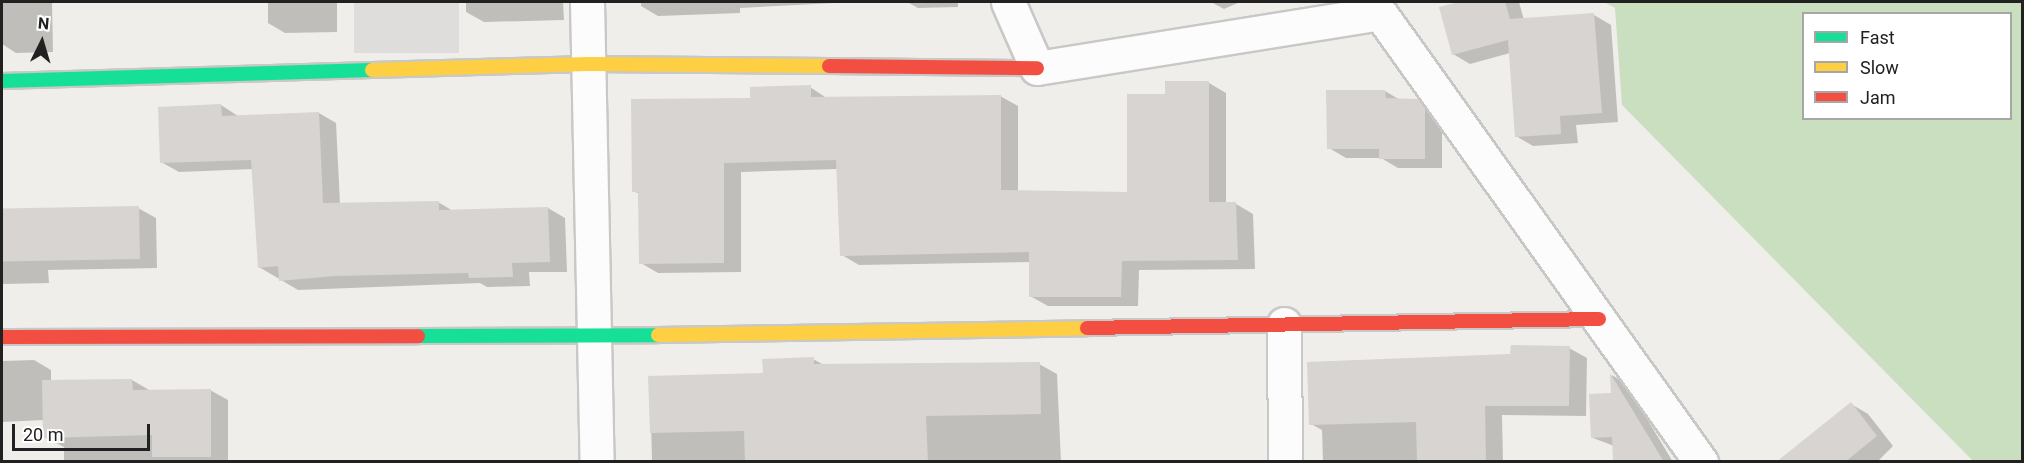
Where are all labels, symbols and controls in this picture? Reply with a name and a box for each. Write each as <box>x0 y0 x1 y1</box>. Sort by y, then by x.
north arrow <box>12 12 72 72</box>
legend <box>1802 12 2012 120</box>
text: N <box>37 14 50 34</box>
text: Fast <box>1860 27 1895 48</box>
text: Slow <box>1860 57 1899 78</box>
text: Jam <box>1860 87 1896 108</box>
scale bar <box>15 412 153 450</box>
text: 20 m <box>23 424 63 445</box>

